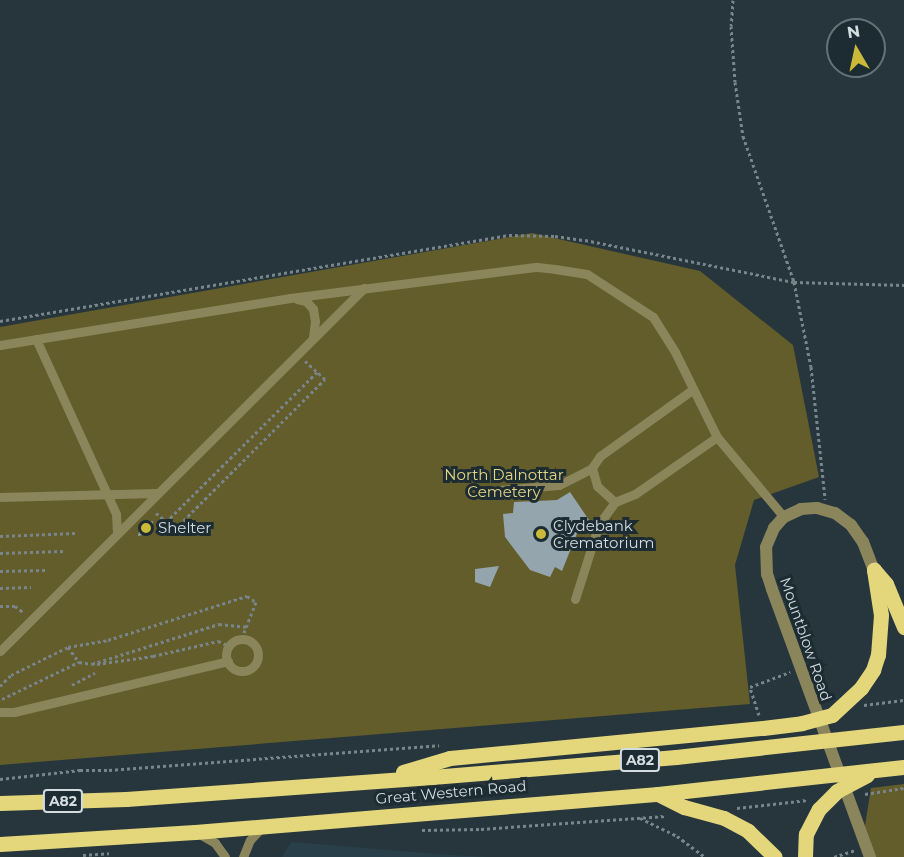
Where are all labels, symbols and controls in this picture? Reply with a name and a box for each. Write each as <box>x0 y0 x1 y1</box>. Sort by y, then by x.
north arrow <box>826 18 886 78</box>
text: N <box>846 21 861 42</box>
park label: North Dalnottar Cemetery <box>444 465 564 500</box>
place label: Clydebank Crematorium <box>553 516 654 551</box>
place label: Shelter <box>158 519 211 537</box>
marker: Shelter <box>139 521 153 535</box>
marker: Clydebank Crematorium <box>534 527 548 541</box>
street label: Mountblow Road <box>776 575 836 703</box>
road number: A82 <box>619 749 661 771</box>
street label: Great Western Road <box>375 776 527 808</box>
road number: A82 <box>42 790 84 812</box>

